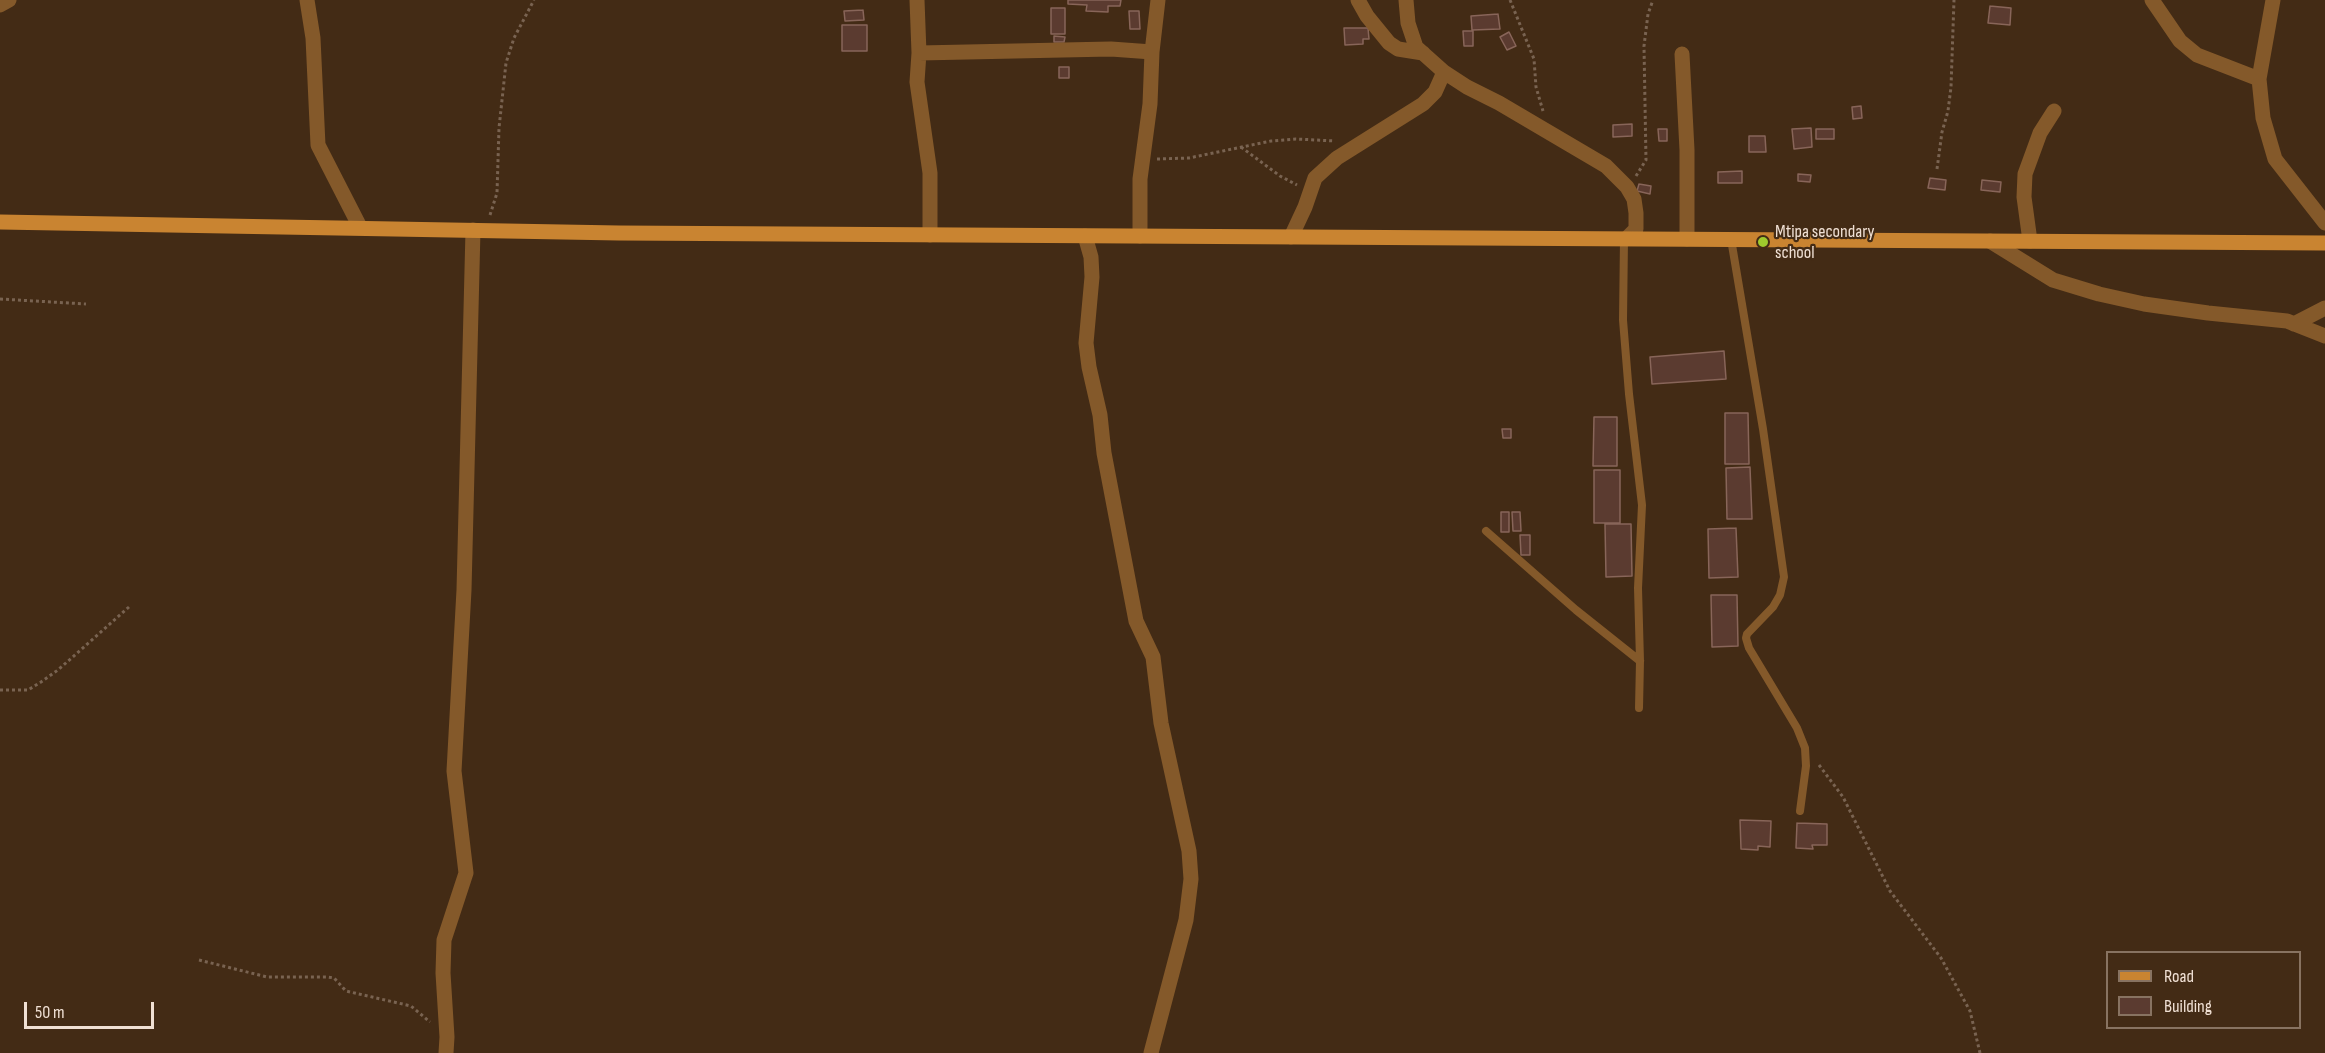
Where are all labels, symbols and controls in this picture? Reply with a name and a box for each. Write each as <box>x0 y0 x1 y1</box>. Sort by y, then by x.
place label: Mtipa secondary school <box>1775 221 1874 264</box>
marker: Mtipa secondary school <box>1756 235 1770 249</box>
legend <box>2106 951 2301 1029</box>
text: Road <box>2164 966 2194 987</box>
scale bar <box>27 990 158 1028</box>
text: Building <box>2164 996 2212 1017</box>
text: 50 m <box>35 1002 65 1023</box>

